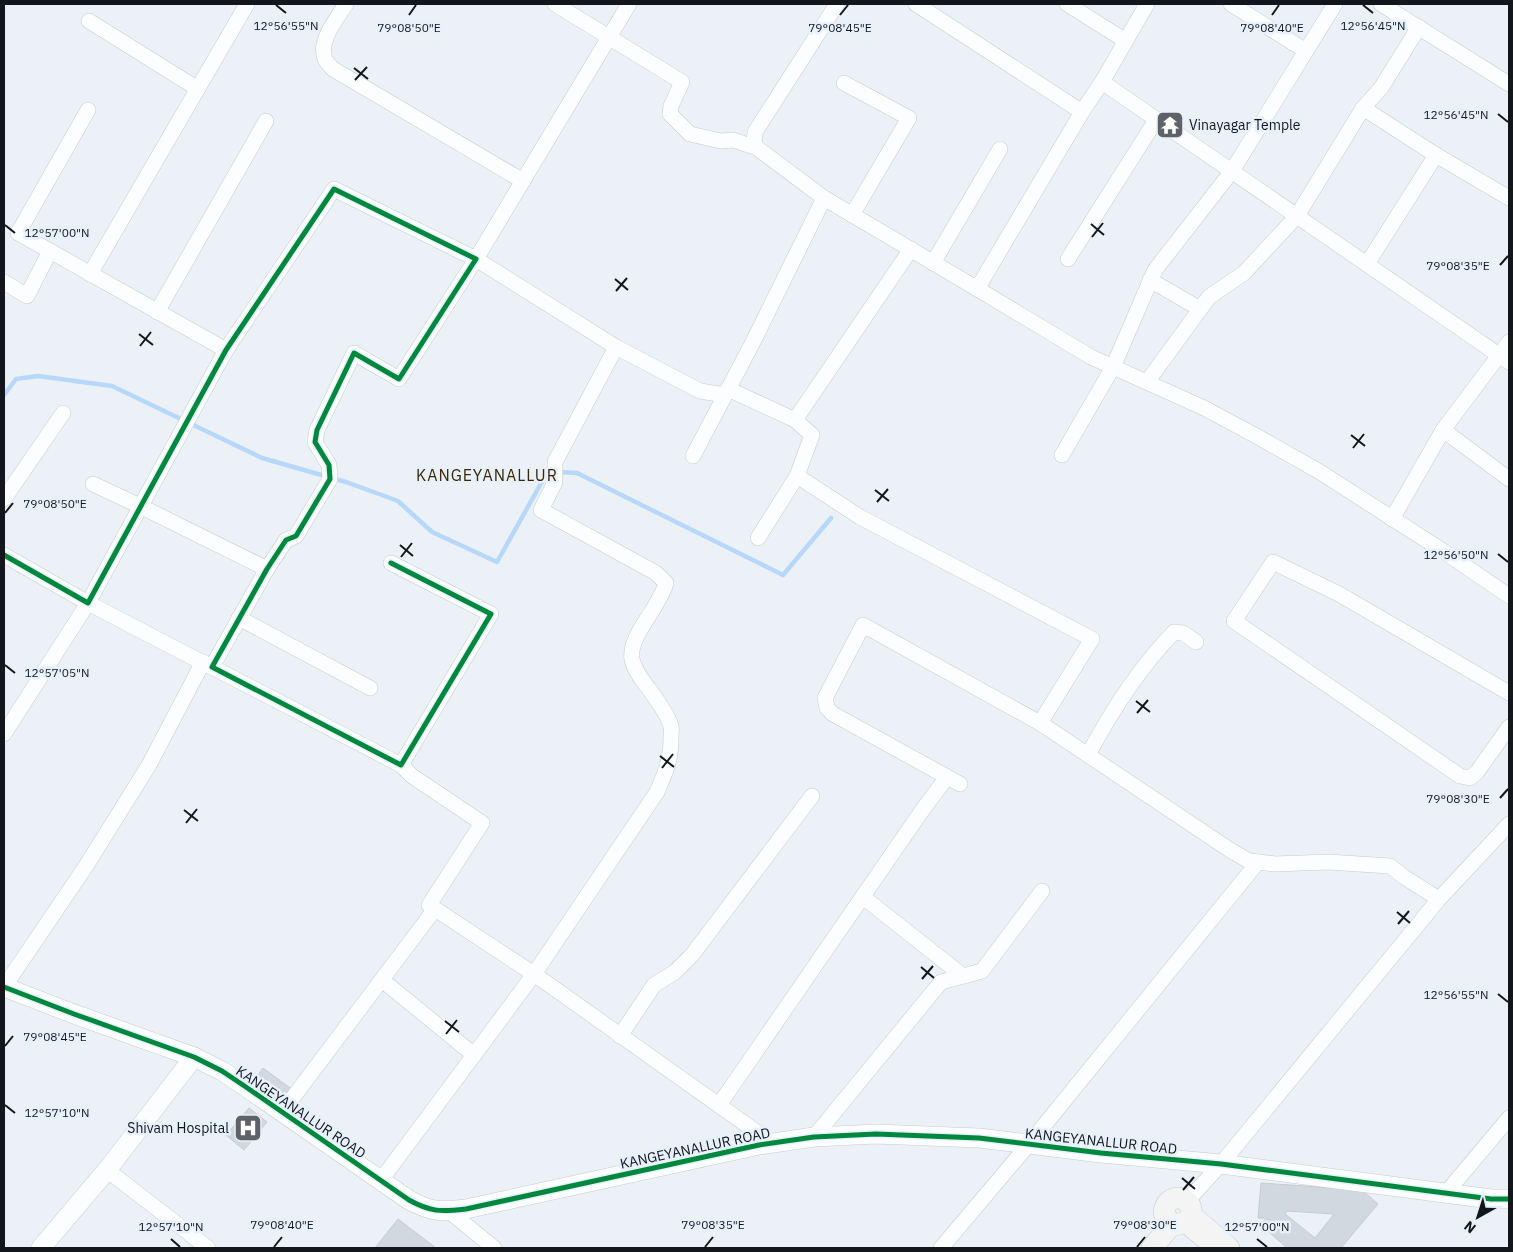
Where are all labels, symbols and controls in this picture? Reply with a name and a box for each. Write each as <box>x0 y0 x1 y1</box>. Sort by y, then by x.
text: 12°56'55"N <box>253 18 319 33</box>
text: 12°56'45"N <box>1340 18 1406 33</box>
text: 79°08'50"E <box>377 20 441 35</box>
text: 79°08'45"E <box>808 20 872 35</box>
text: 79°08'40"E <box>1240 20 1304 35</box>
text: 12°56'45"N <box>1423 107 1489 122</box>
temple icon: Vinayagar Temple <box>1155 110 1185 140</box>
place label: Vinayagar Temple <box>1189 116 1301 134</box>
text: 12°57'00"N <box>24 225 90 240</box>
text: 79°08'35"E <box>1426 258 1490 273</box>
district label: KANGEYANALLUR <box>416 465 558 485</box>
text: 79°08'50"E <box>23 496 87 511</box>
text: 12°56'50"N <box>1423 547 1489 562</box>
text: 12°57'05"N <box>24 665 90 680</box>
text: 79°08'30"E <box>1426 791 1490 806</box>
text: 12°56'55"N <box>1423 987 1489 1002</box>
text: 79°08'45"E <box>23 1029 87 1044</box>
street label: KANGEYANALLUR ROAD <box>233 1062 369 1162</box>
text: 12°57'10"N <box>24 1105 90 1120</box>
hospital icon: Shivam Hospital <box>233 1113 263 1143</box>
place label: Shivam Hospital <box>127 1119 229 1137</box>
street label: KANGEYANALLUR ROAD <box>618 1123 772 1173</box>
street label: KANGEYANALLUR ROAD <box>1024 1124 1178 1158</box>
north arrow <box>1453 1192 1503 1242</box>
text: 79°08'40"E <box>250 1217 314 1232</box>
text: 79°08'35"E <box>681 1217 745 1232</box>
text: 79°08'30"E <box>1113 1217 1177 1232</box>
text: N <box>1460 1217 1479 1237</box>
text: 12°57'10"N <box>138 1219 204 1234</box>
text: 12°57'00"N <box>1224 1219 1290 1234</box>

